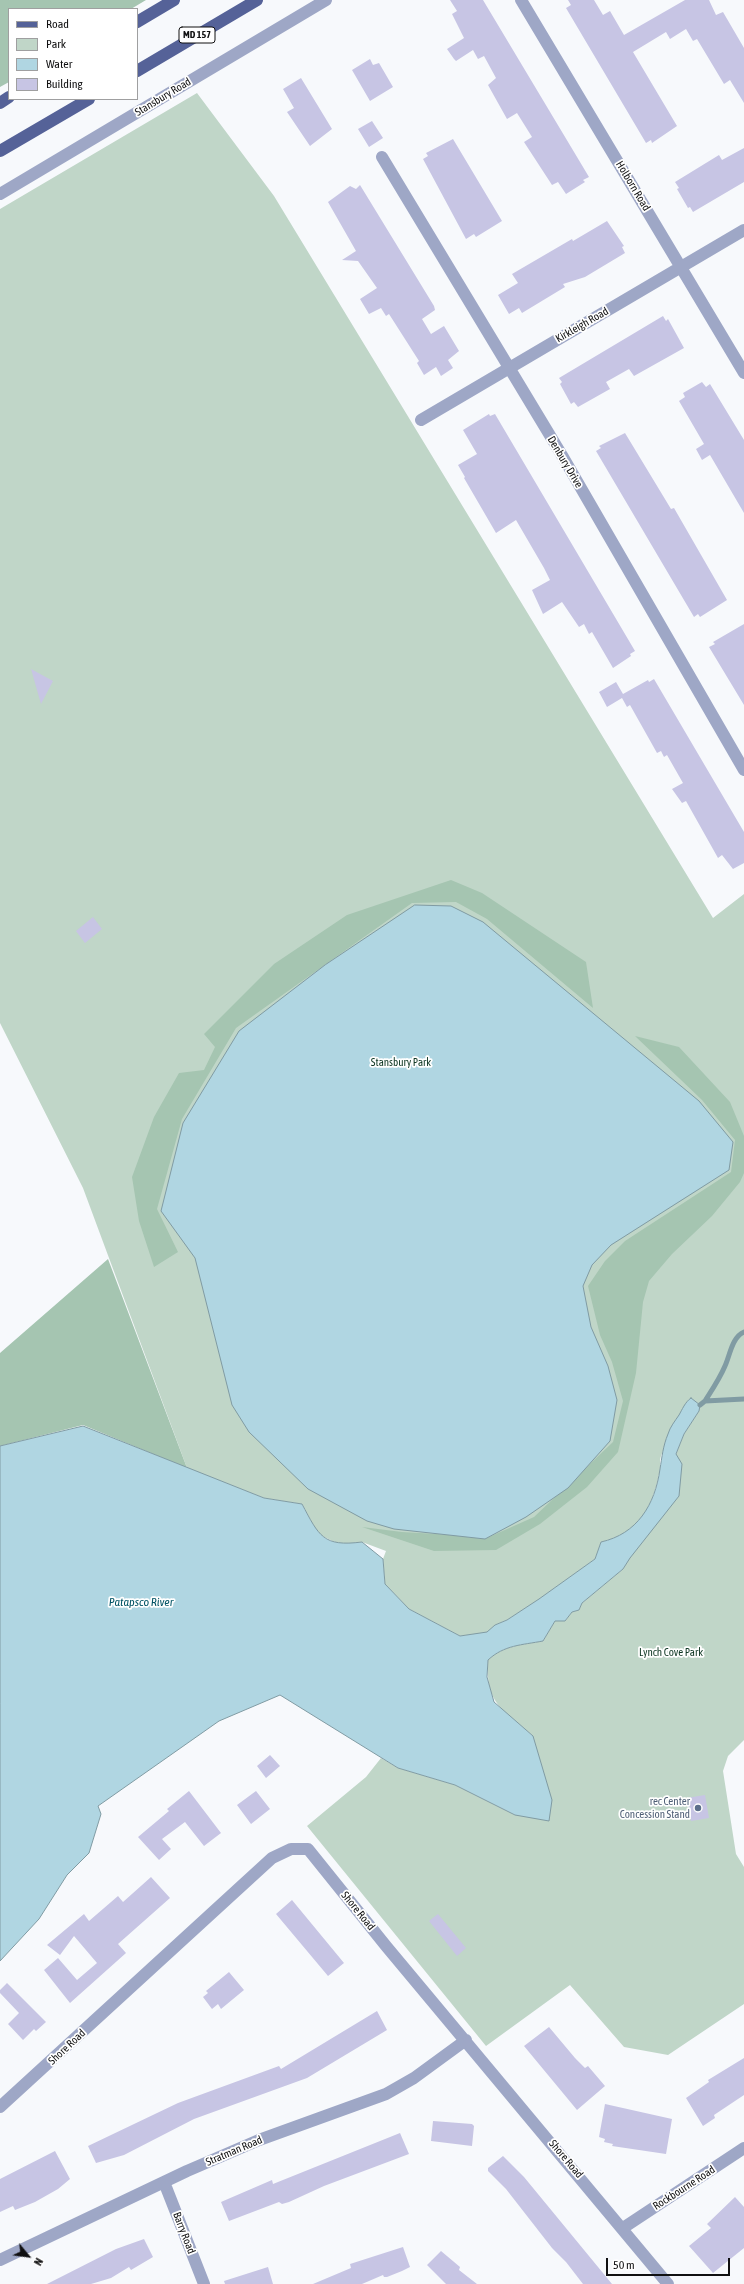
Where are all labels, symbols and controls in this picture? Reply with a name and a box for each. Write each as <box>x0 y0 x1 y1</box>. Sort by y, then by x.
legend <box>8 8 138 100</box>
text: Road <box>46 17 69 31</box>
road number: MD 157 <box>179 27 215 43</box>
text: Park <box>46 37 66 51</box>
text: Water <box>46 57 72 71</box>
street label: Stansbury Road <box>133 75 193 119</box>
text: Building <box>46 77 83 91</box>
street label: Holborn Road <box>613 159 653 213</box>
street label: Kirkleigh Road <box>553 305 611 345</box>
street label: Denbury Drive <box>544 434 586 490</box>
park label: Stansbury Park <box>371 1056 431 1070</box>
water label: Patapsco River <box>109 1595 173 1609</box>
park label: Lynch Cove Park <box>639 1646 703 1660</box>
place label: rec Center Concession Stand <box>620 1795 690 1821</box>
marker: rec Center Concession Stand <box>693 1803 703 1813</box>
street label: Shore Road <box>338 1889 378 1933</box>
street label: Shore Road <box>46 2027 88 2067</box>
street label: Stratman Road <box>204 2133 264 2169</box>
street label: Shore Road <box>546 2137 586 2181</box>
street label: Rockbourne Road <box>650 2163 718 2213</box>
street label: Barry Road <box>170 2210 198 2256</box>
north arrow <box>8 2236 48 2276</box>
scale bar <box>608 2250 732 2276</box>
text: N <box>32 2256 45 2268</box>
text: 50 m <box>613 2258 635 2272</box>

